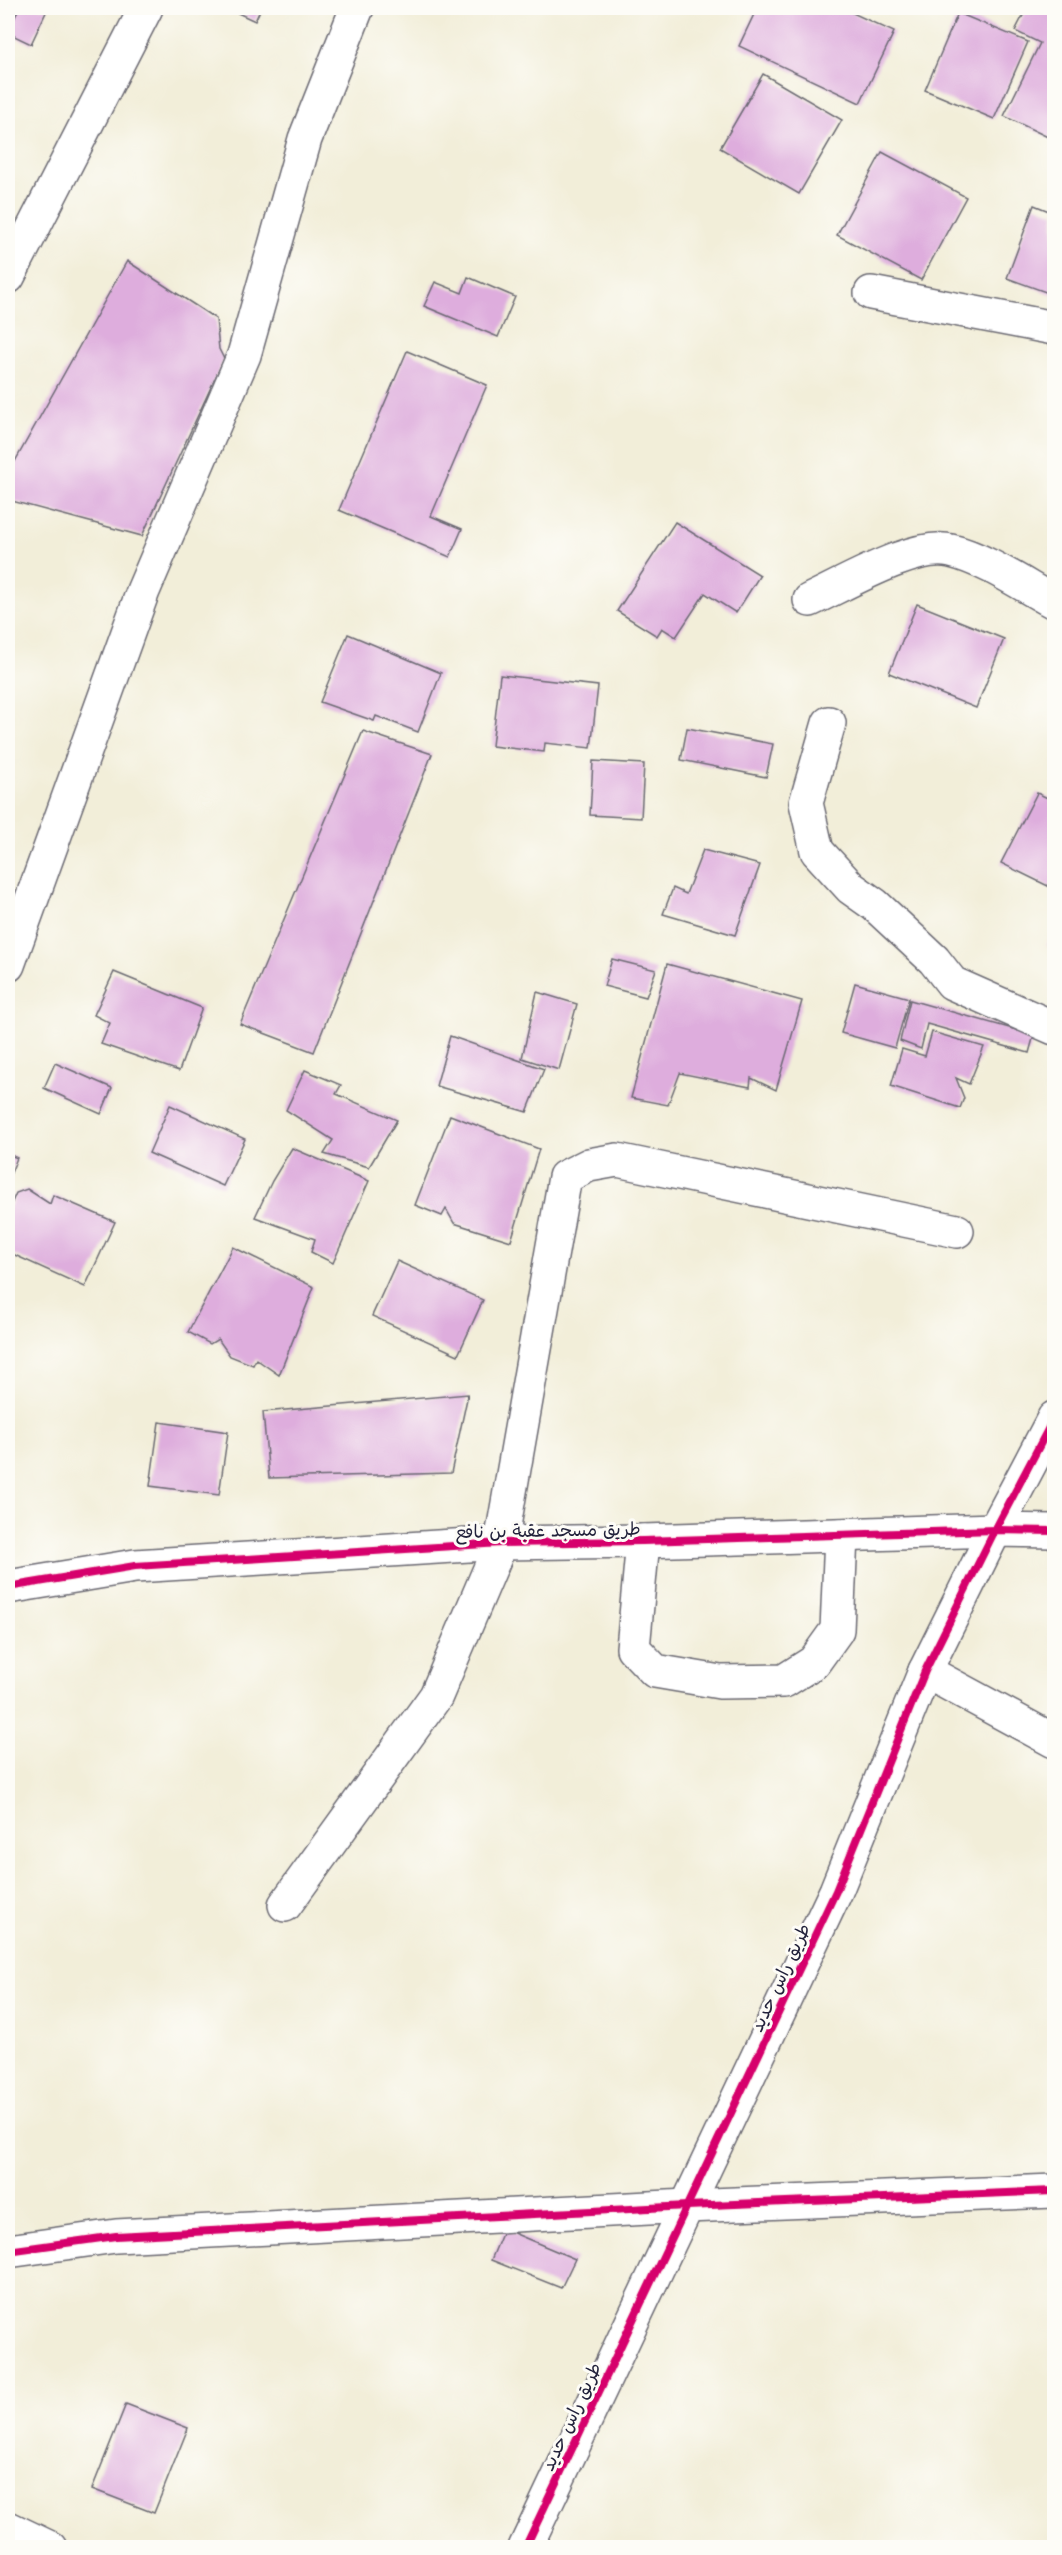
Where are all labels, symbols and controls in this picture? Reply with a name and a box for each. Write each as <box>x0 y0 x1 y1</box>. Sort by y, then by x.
street label: طريق مسجد عقبة بن نافع <box>455 1514 641 1545</box>
street label: طريق راس حديد <box>742 1918 816 2036</box>
street label: طريق راس حديد <box>533 2357 607 2475</box>

